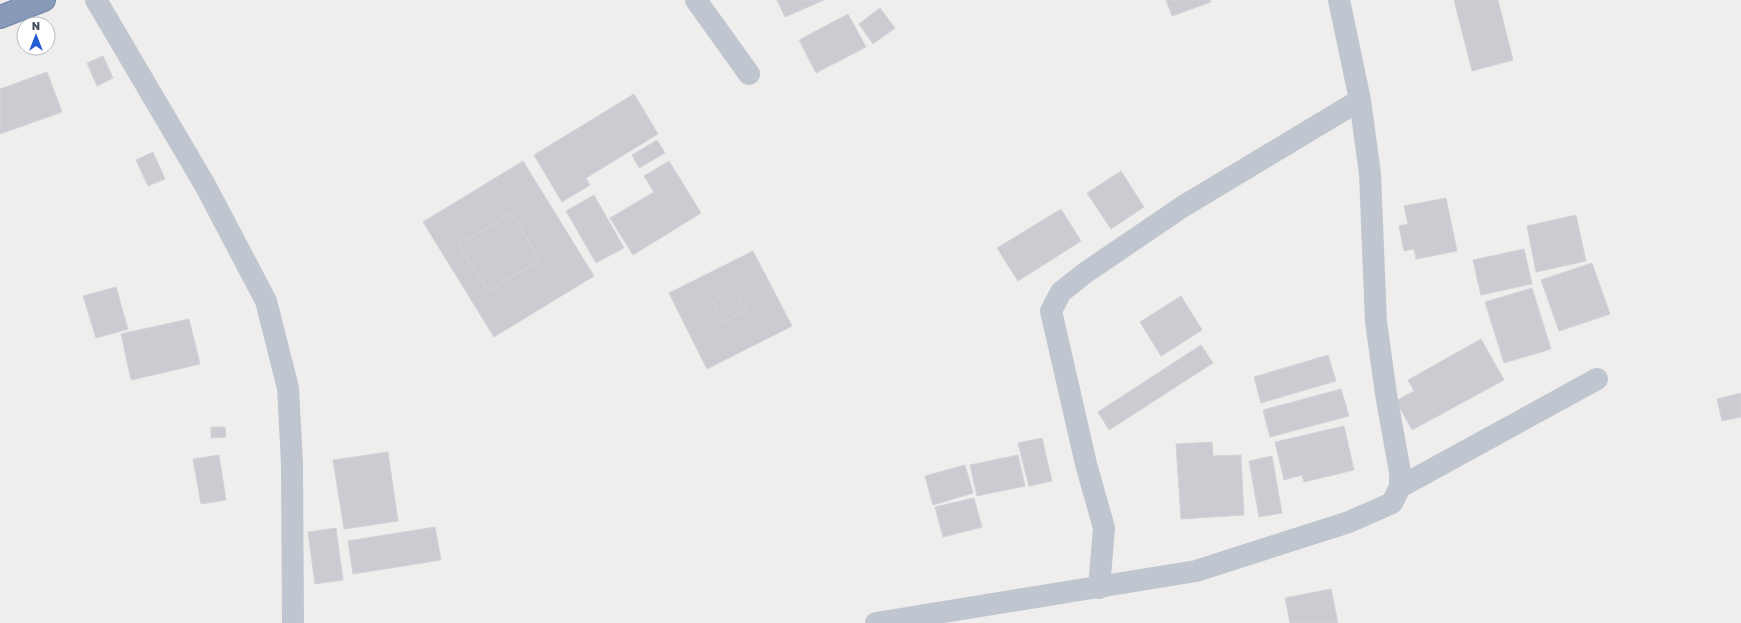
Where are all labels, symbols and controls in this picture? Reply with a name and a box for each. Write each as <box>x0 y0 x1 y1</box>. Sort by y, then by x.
north arrow <box>16 16 56 56</box>
text: N <box>32 19 40 32</box>

